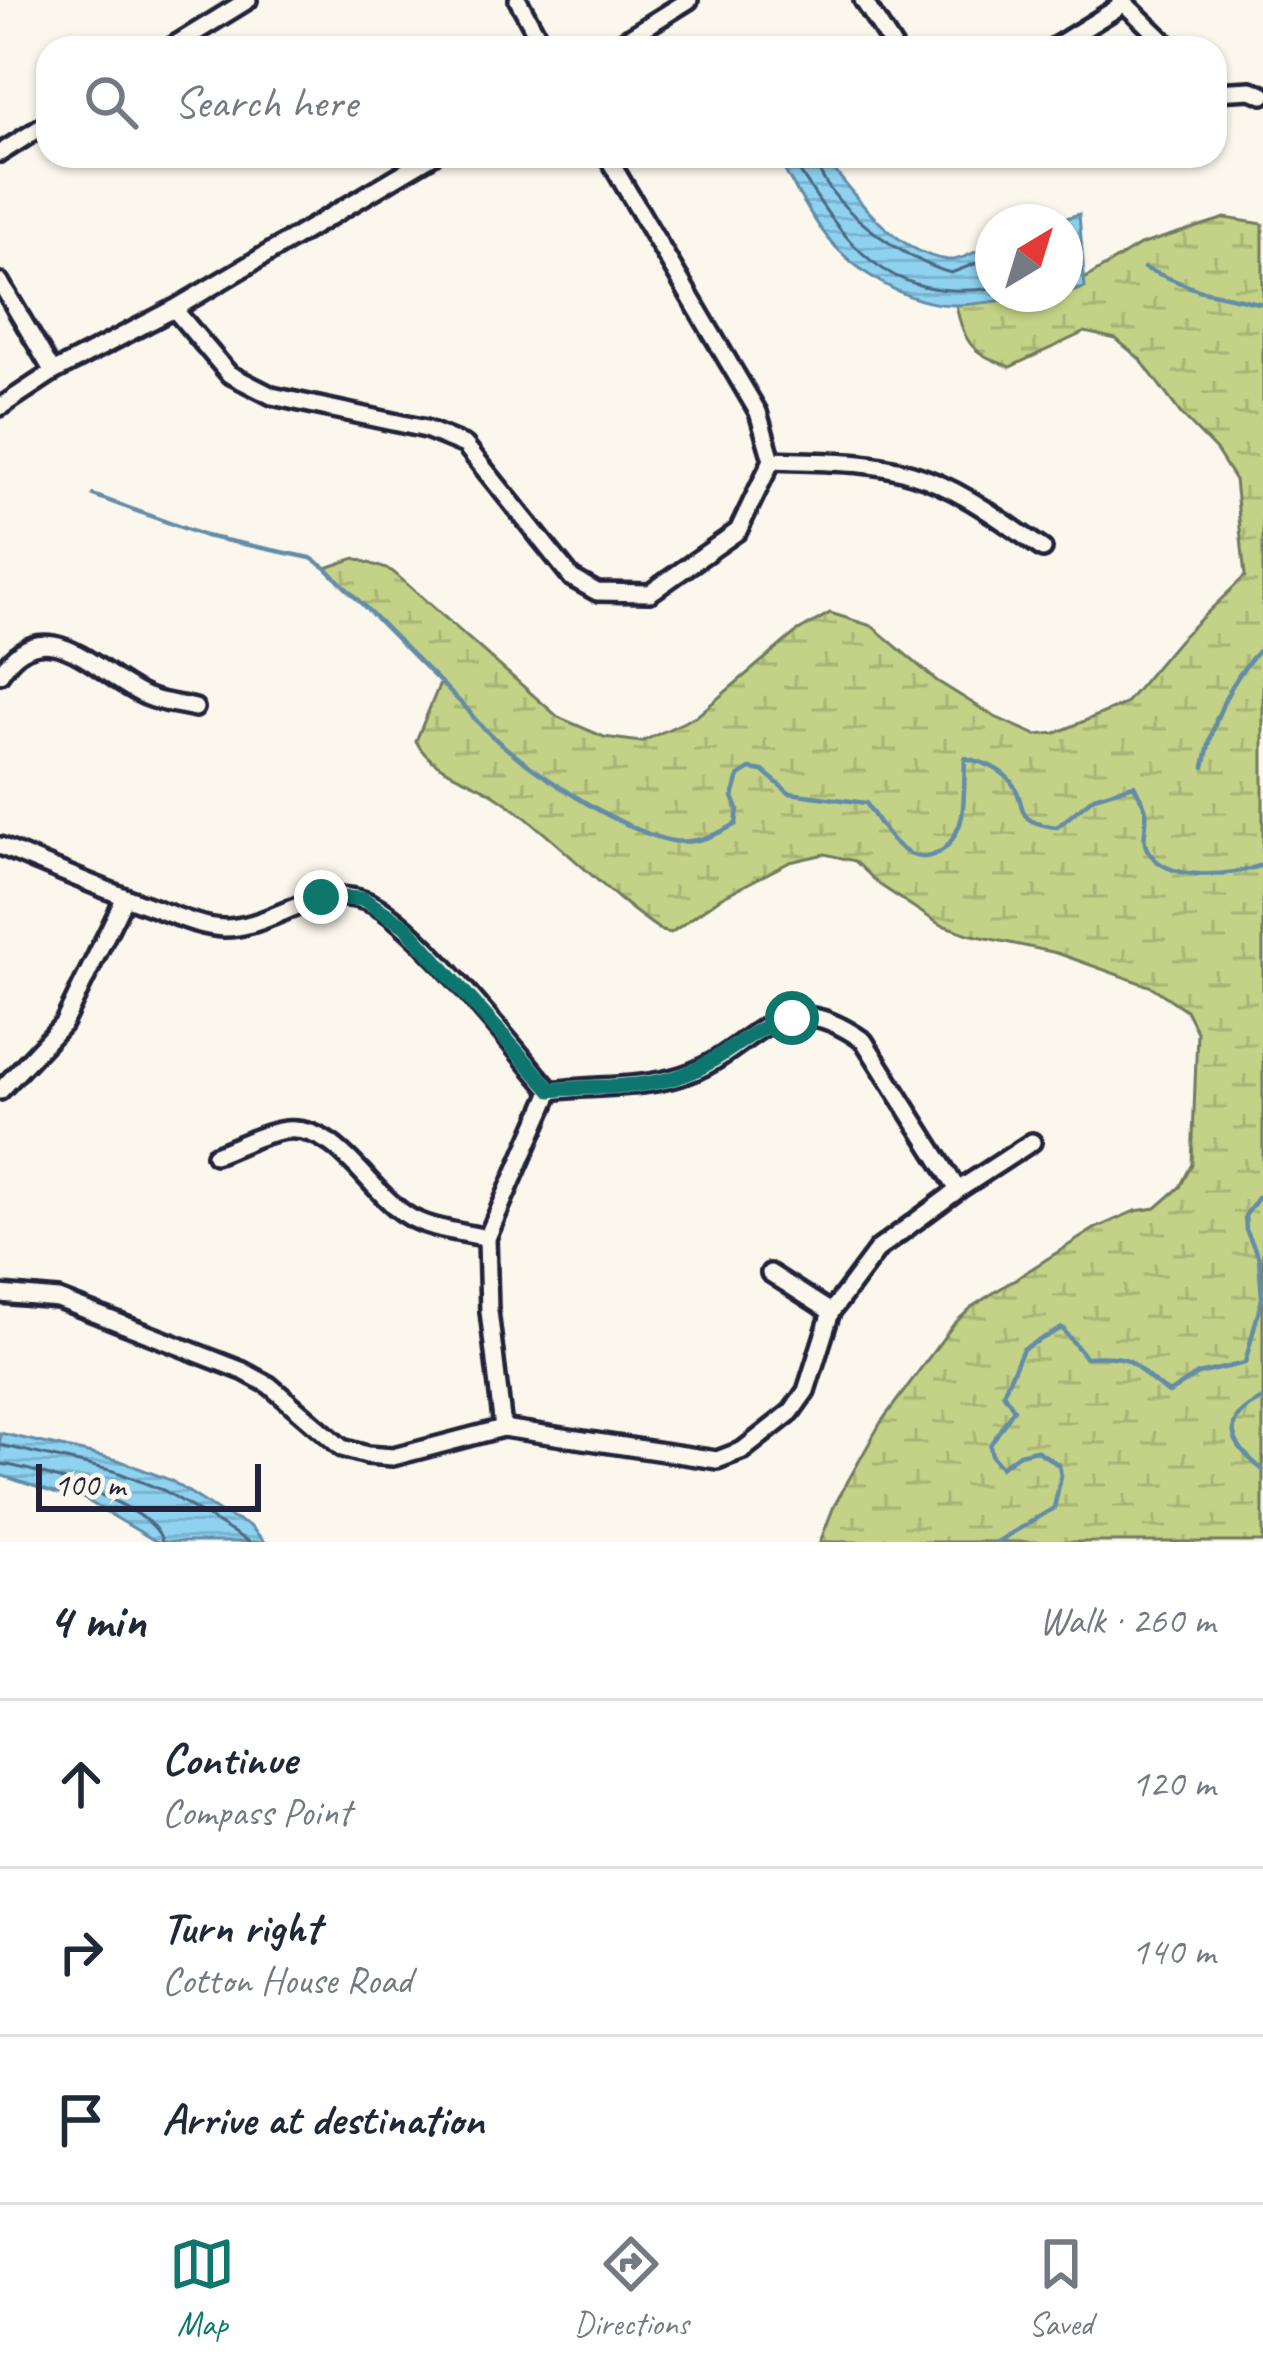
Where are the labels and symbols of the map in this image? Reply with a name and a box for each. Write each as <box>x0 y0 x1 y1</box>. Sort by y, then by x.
north arrow <box>975 204 1083 312</box>
route end <box>294 870 348 924</box>
route start <box>765 991 819 1045</box>
scale bar <box>36 1458 261 1511</box>

